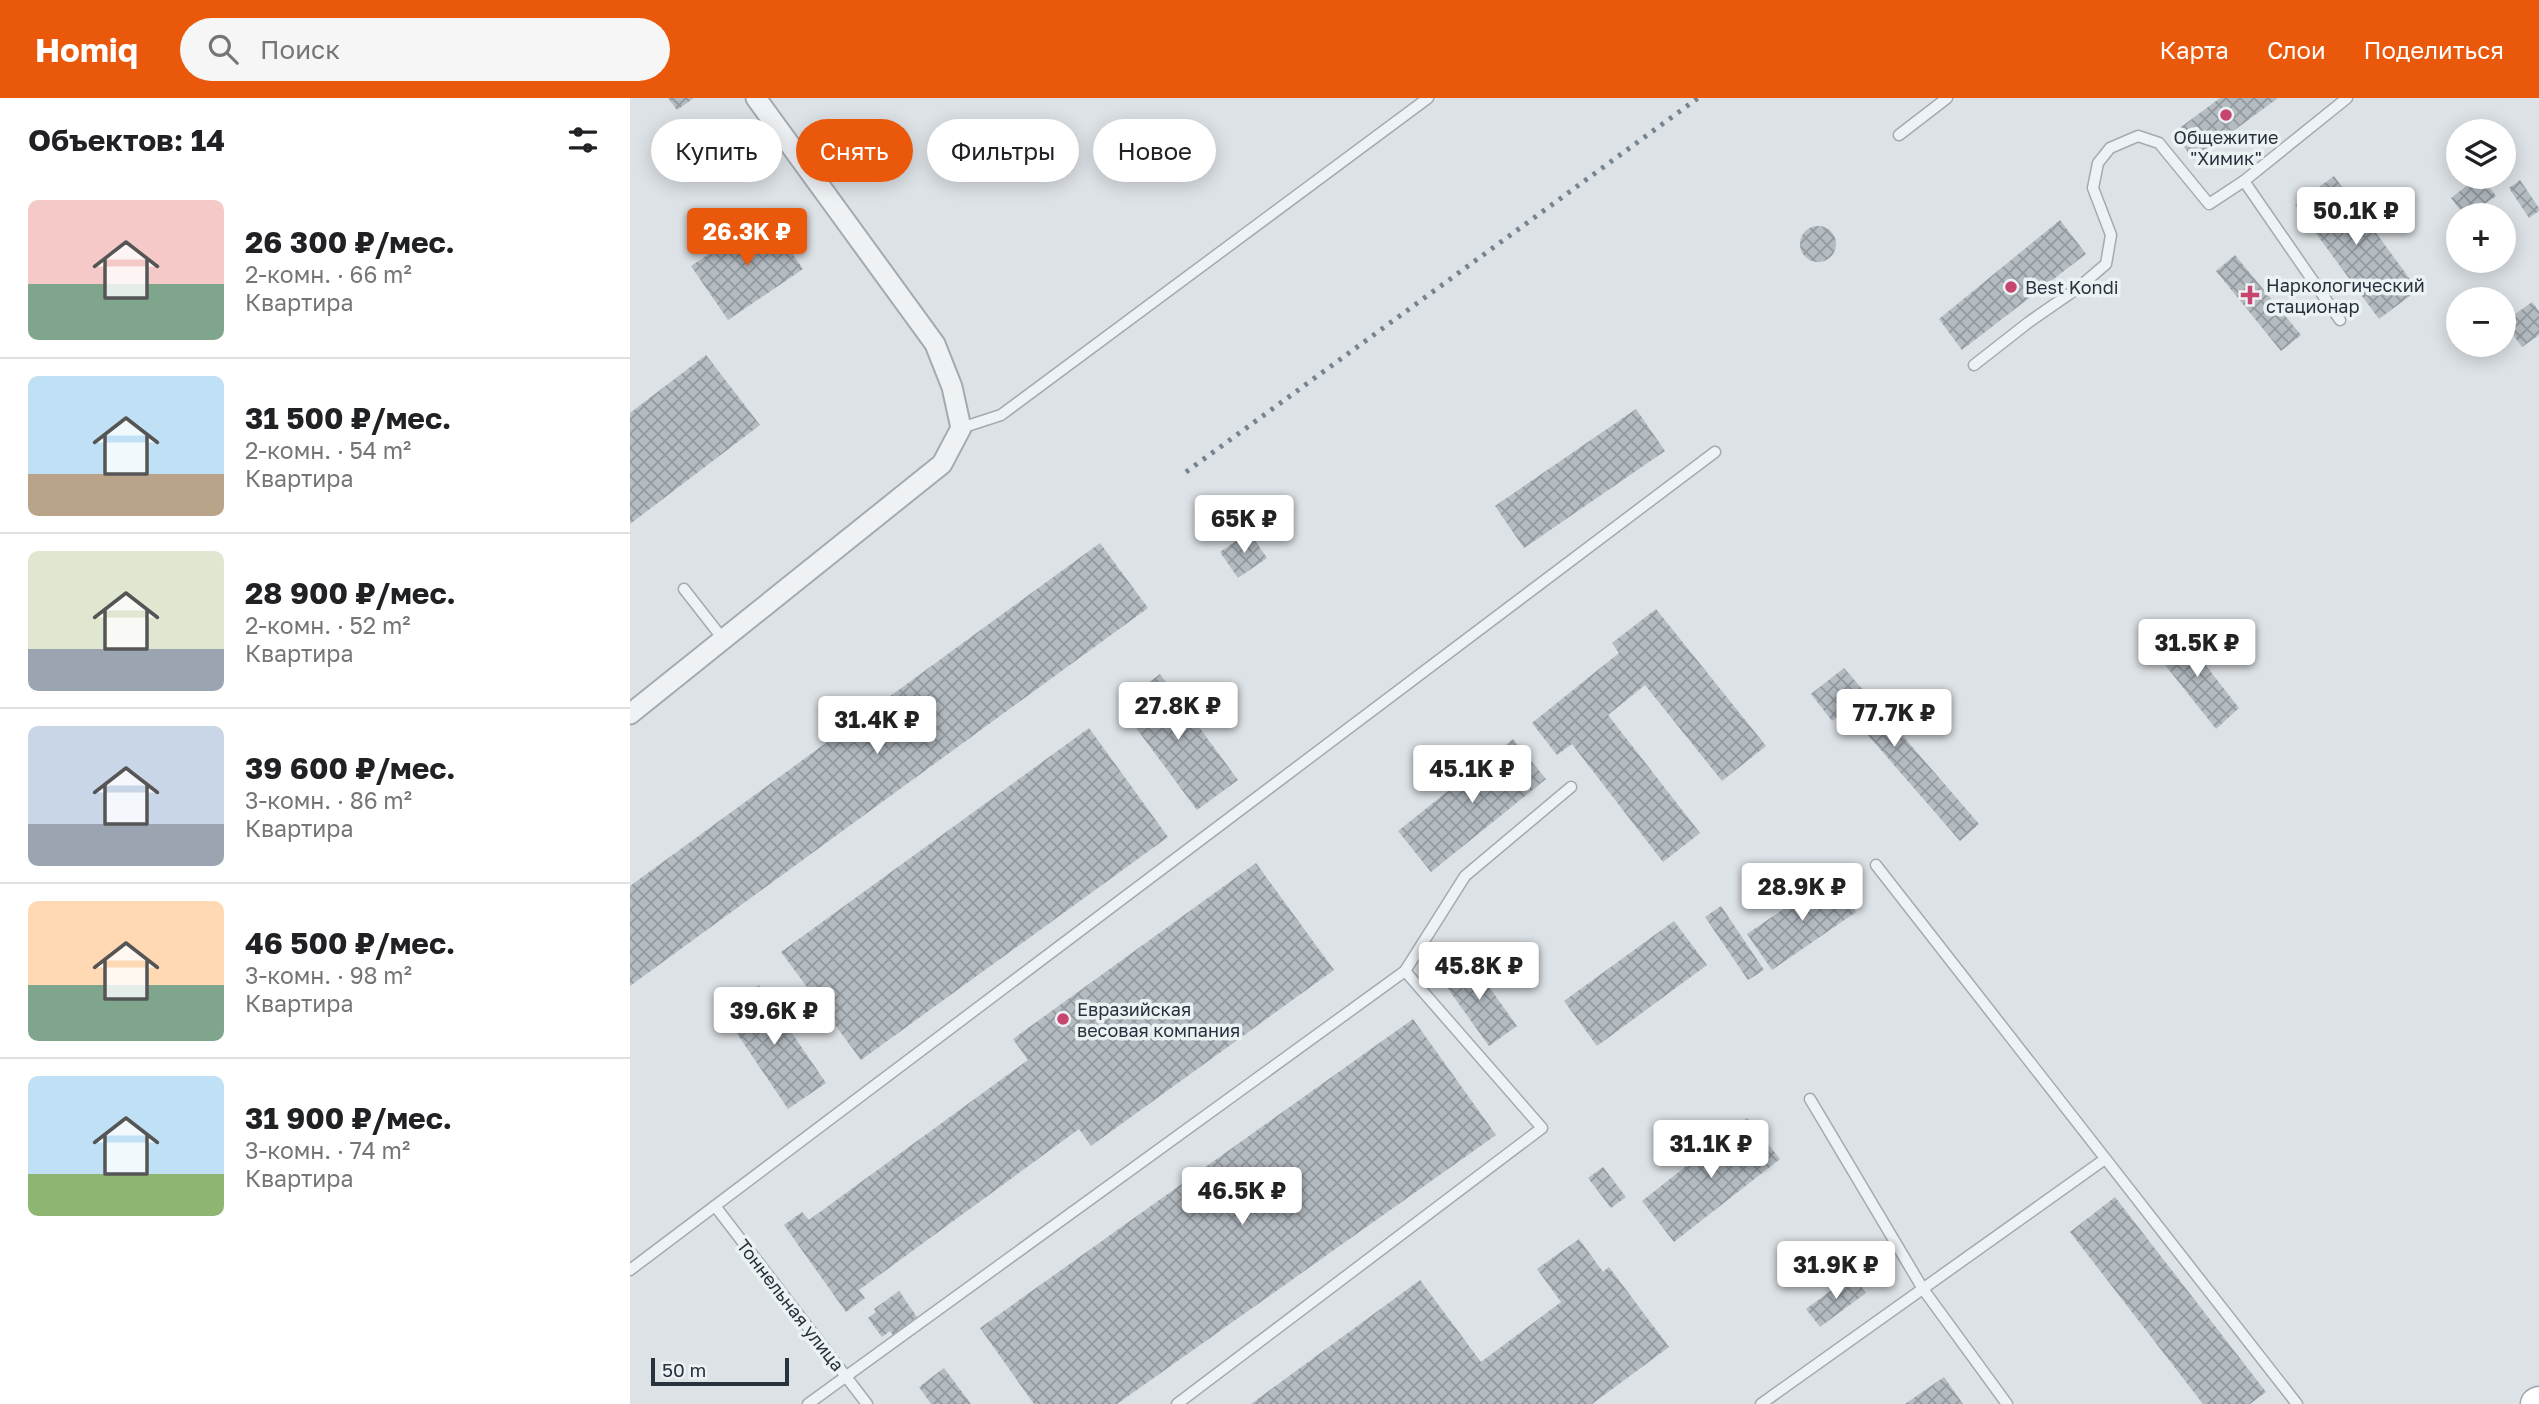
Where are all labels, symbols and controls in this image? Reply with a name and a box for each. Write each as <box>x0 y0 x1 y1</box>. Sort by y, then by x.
search box <box>180 18 670 81</box>
text: Homiq <box>35 30 138 69</box>
icon: search <box>204 30 242 68</box>
text: Поиск <box>260 34 340 65</box>
text: Карта <box>2159 35 2229 64</box>
text: Слои <box>2267 35 2326 64</box>
text: Поделиться <box>2364 35 2504 64</box>
marker: Общежитие "Химик" <box>2218 107 2234 123</box>
chip: Купить <box>651 119 782 182</box>
chip: Снять <box>796 119 913 182</box>
chip: Фильтры <box>927 119 1079 182</box>
chip: Новое <box>1093 119 1216 182</box>
map controls <box>2446 119 2516 357</box>
button: layers <box>2446 119 2516 189</box>
icon: filters <box>564 121 602 159</box>
text: Объектов: 14 <box>28 122 225 158</box>
place label: Общежитие "Химик" <box>2174 126 2278 169</box>
pin: 50.1K ₽ <box>2291 188 2421 247</box>
text: 50.1K ₽ <box>2313 196 2399 224</box>
button: + <box>2446 203 2516 273</box>
pin: 26.3K ₽ <box>682 208 812 268</box>
text: 26.3K ₽ <box>703 217 791 245</box>
text: 26 300 ₽/мес. <box>245 224 455 260</box>
icon: home <box>84 228 168 312</box>
text: 2-комн. · 66 m² <box>245 260 412 288</box>
place label: Наркологический стационар <box>2266 274 2425 317</box>
place label: Best Kondi <box>2025 276 2119 298</box>
marker: Best Kondi <box>2003 279 2019 295</box>
marker: Наркологический стационар <box>2240 285 2260 305</box>
button: − <box>2446 287 2516 357</box>
text: Квартира <box>245 288 353 316</box>
text: 31 500 ₽/мес. <box>245 400 451 436</box>
icon: home <box>84 404 168 488</box>
text: 2-комн. · 54 m² <box>245 436 411 464</box>
text: Квартира <box>245 464 353 492</box>
pin: 65K ₽ <box>1195 496 1293 555</box>
text: 65K ₽ <box>1211 504 1277 532</box>
text: 28 900 ₽/мес. <box>245 575 456 611</box>
icon: home <box>84 579 168 663</box>
text: 2-комн. · 52 m² <box>245 611 411 639</box>
pin: 31.5K ₽ <box>2132 620 2262 679</box>
text: 31.5K ₽ <box>2154 628 2240 656</box>
text: Квартира <box>245 639 353 667</box>
pin: 27.8K ₽ <box>1113 682 1243 742</box>
pin: 77.7K ₽ <box>1829 690 1959 749</box>
text: 27.8K ₽ <box>1135 691 1221 719</box>
pin: 31.4K ₽ <box>812 696 942 756</box>
text: 77.7K ₽ <box>1853 698 1935 726</box>
text: 31.4K ₽ <box>834 705 920 733</box>
pin: 45.1K ₽ <box>1407 746 1537 805</box>
text: 39 600 ₽/мес. <box>245 750 456 786</box>
icon: home <box>84 754 168 838</box>
text: 45.1K ₽ <box>1429 754 1515 782</box>
text: 3-комн. · 86 m² <box>245 786 412 814</box>
text: Квартира <box>245 814 353 842</box>
pin: 28.9K ₽ <box>1737 864 1867 923</box>
text: 28.9K ₽ <box>1758 872 1846 900</box>
text: 46 500 ₽/мес. <box>245 925 455 961</box>
icon: home <box>84 929 168 1013</box>
pin: 45.8K ₽ <box>1414 942 1544 1002</box>
text: 45.8K ₽ <box>1435 951 1523 979</box>
text: 3-комн. · 98 m² <box>245 961 412 989</box>
pin: 39.6K ₽ <box>709 988 839 1047</box>
text: Квартира <box>245 989 353 1017</box>
text: 39.6K ₽ <box>730 996 818 1024</box>
place label: Евразийская весовая компания <box>1077 998 1240 1041</box>
marker: Евразийская весовая компания <box>1055 1011 1071 1027</box>
text: 31 900 ₽/мес. <box>245 1100 452 1136</box>
icon: home <box>84 1104 168 1188</box>
pin: 31.1K ₽ <box>1646 1121 1776 1180</box>
text: 31.1K ₽ <box>1669 1129 1753 1157</box>
text: 3-комн. · 74 m² <box>245 1136 410 1164</box>
text: Квартира <box>245 1164 353 1192</box>
pin: 46.5K ₽ <box>1177 1168 1307 1227</box>
text: 46.5K ₽ <box>1198 1176 1286 1204</box>
street label: Тоннельная улица <box>733 1235 849 1375</box>
pin: 31.9K ₽ <box>1771 1242 1901 1301</box>
text: 31.9K ₽ <box>1793 1250 1879 1278</box>
scale bar <box>651 1355 789 1387</box>
text: 50 m <box>662 1358 706 1381</box>

